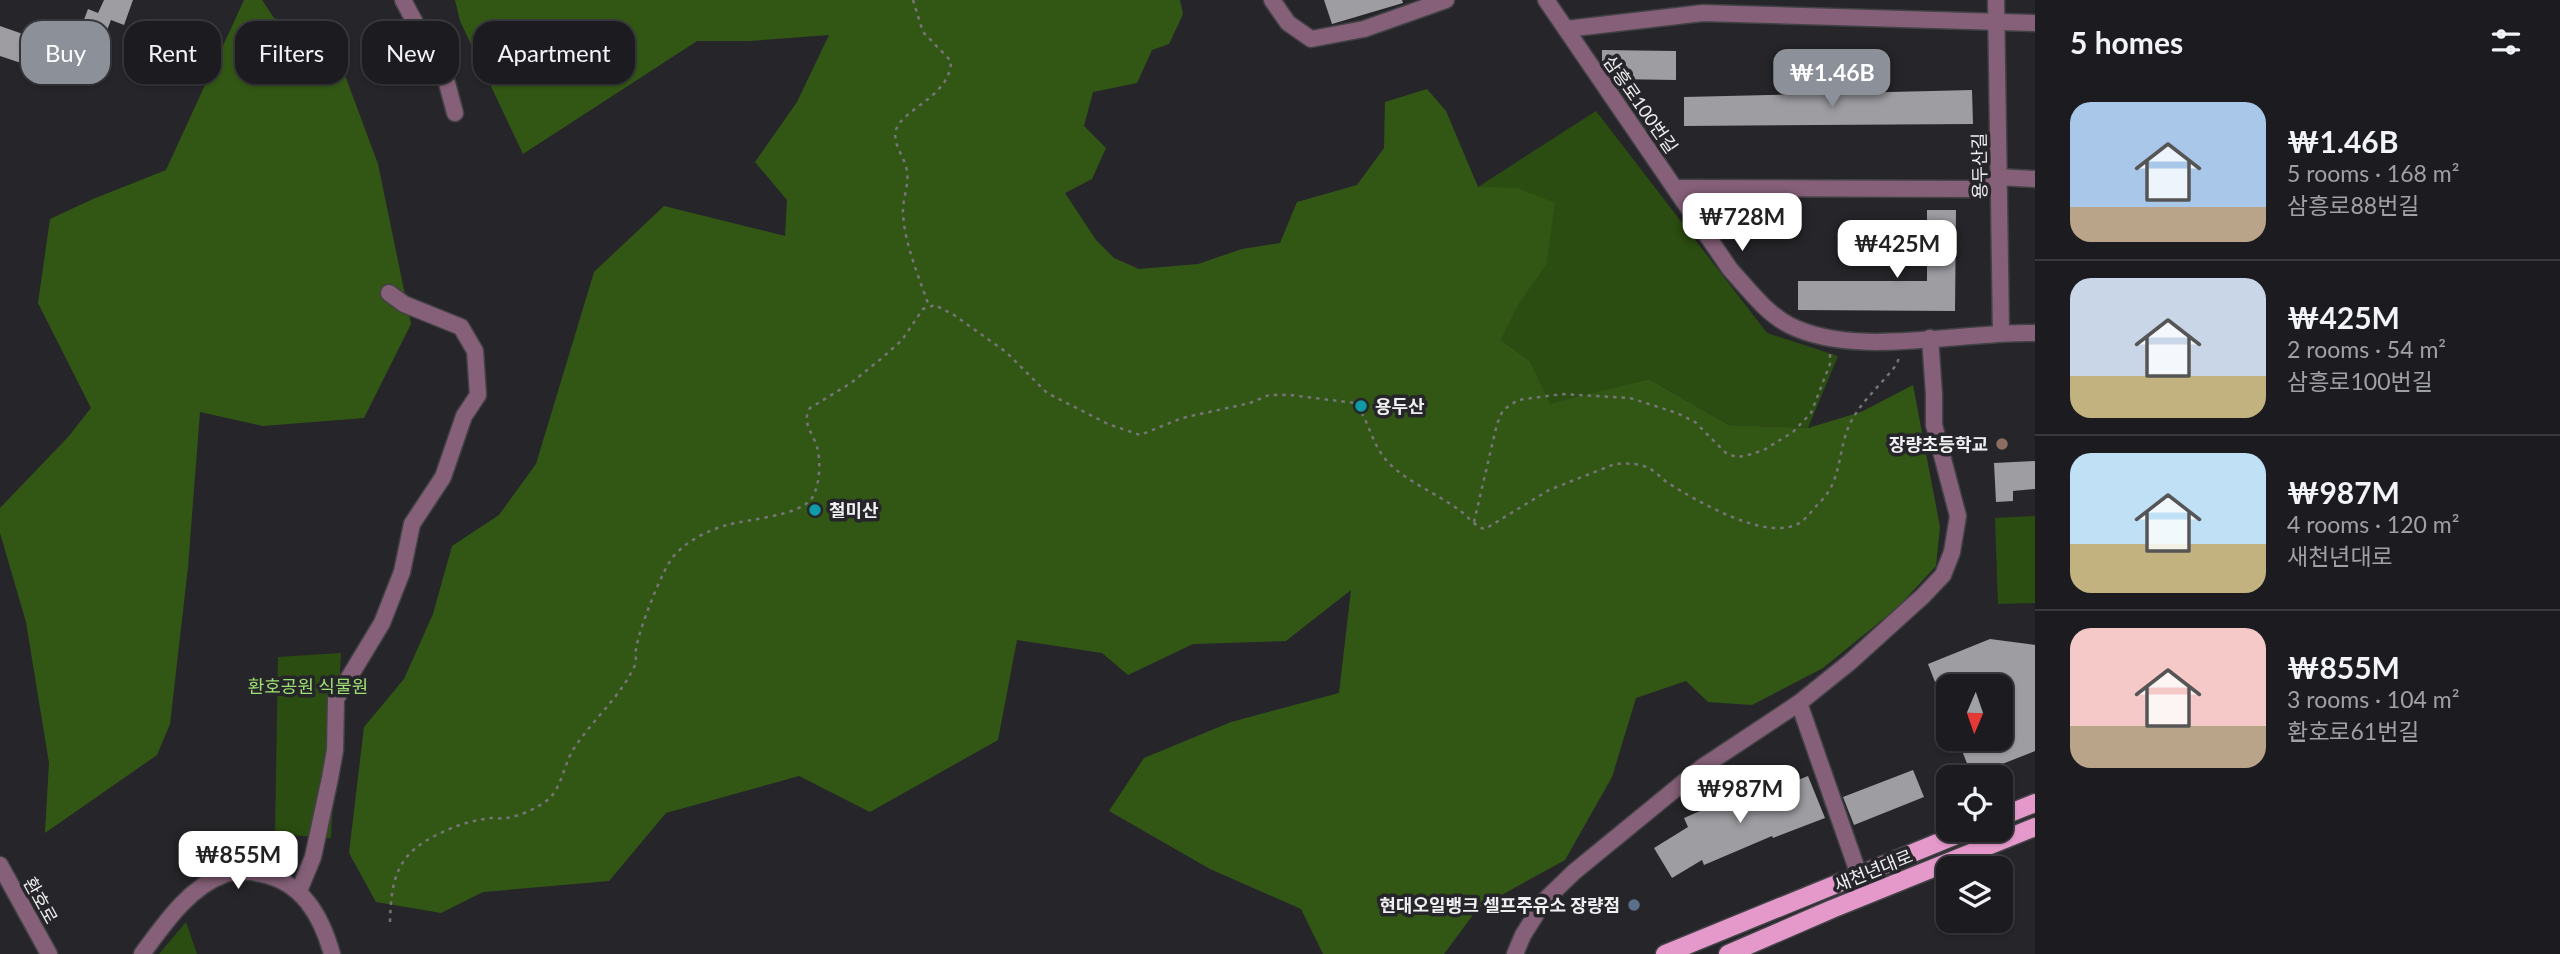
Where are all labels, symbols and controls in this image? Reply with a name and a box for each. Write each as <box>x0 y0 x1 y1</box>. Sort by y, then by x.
chip: Buy <box>21 21 110 84</box>
chip: Rent <box>124 21 221 84</box>
chip: Filters <box>235 21 348 84</box>
chip: New <box>362 21 459 84</box>
chip: Apartment <box>473 21 635 84</box>
icon: filters <box>2487 23 2525 61</box>
text: 5 homes <box>2070 24 2183 60</box>
pin: ₩1.46B <box>1775 50 1889 109</box>
street label: 삼흥로100번길 <box>1599 51 1683 157</box>
text: ₩1.46B <box>1789 58 1875 86</box>
text: ₩1.46B <box>2287 123 2399 159</box>
icon: home <box>2126 130 2210 214</box>
street label: 용두산길 <box>1967 133 1991 199</box>
text: 5 rooms · 168 m² <box>2287 159 2459 187</box>
text: 삼흥로88번길 <box>2287 191 2419 219</box>
pin: ₩728M <box>1693 194 1791 253</box>
text: ₩728M <box>1699 202 1785 230</box>
pin: ₩425M <box>1848 220 1946 280</box>
text: ₩425M <box>1854 229 1940 257</box>
text: ₩425M <box>2287 299 2400 335</box>
icon: home <box>2126 306 2210 390</box>
text: 2 rooms · 54 m² <box>2287 335 2446 363</box>
text: 삼흥로100번길 <box>2287 367 2433 395</box>
place label: 용두산 <box>1375 395 1425 417</box>
marker: 용두산 <box>1353 398 1369 414</box>
place label: 장량초등학교 <box>1889 433 1988 455</box>
marker: 장량초등학교 <box>1994 436 2010 452</box>
text: ₩987M <box>2287 474 2400 510</box>
icon: home <box>2126 481 2210 565</box>
place label: 철미산 <box>829 499 879 521</box>
marker: 철미산 <box>807 502 823 518</box>
text: 4 rooms · 120 m² <box>2287 510 2459 538</box>
text: 새천년대로 <box>2287 542 2393 570</box>
text: ₩855M <box>2287 649 2400 685</box>
icon: home <box>2126 656 2210 740</box>
north arrow <box>1936 674 2012 751</box>
map controls <box>1936 674 2013 933</box>
park label: 환호공원 식물원 <box>248 675 368 697</box>
text: 3 rooms · 104 m² <box>2287 685 2459 713</box>
text: 환호로61번길 <box>2287 717 2419 745</box>
button: locate <box>1936 765 2013 842</box>
pin: ₩987M <box>1691 766 1789 825</box>
text: ₩987M <box>1697 774 1783 802</box>
pin: ₩855M <box>189 832 287 891</box>
text: ₩855M <box>195 840 281 868</box>
street label: 새천년대로 <box>1830 844 1916 896</box>
button: layers <box>1936 856 2013 933</box>
street label: 환호로 <box>19 873 63 927</box>
place label: 현대오일뱅크 셀프주유소 장량점 <box>1379 894 1620 916</box>
marker: 현대오일뱅크 셀프주유소 장량점 <box>1626 897 1642 913</box>

